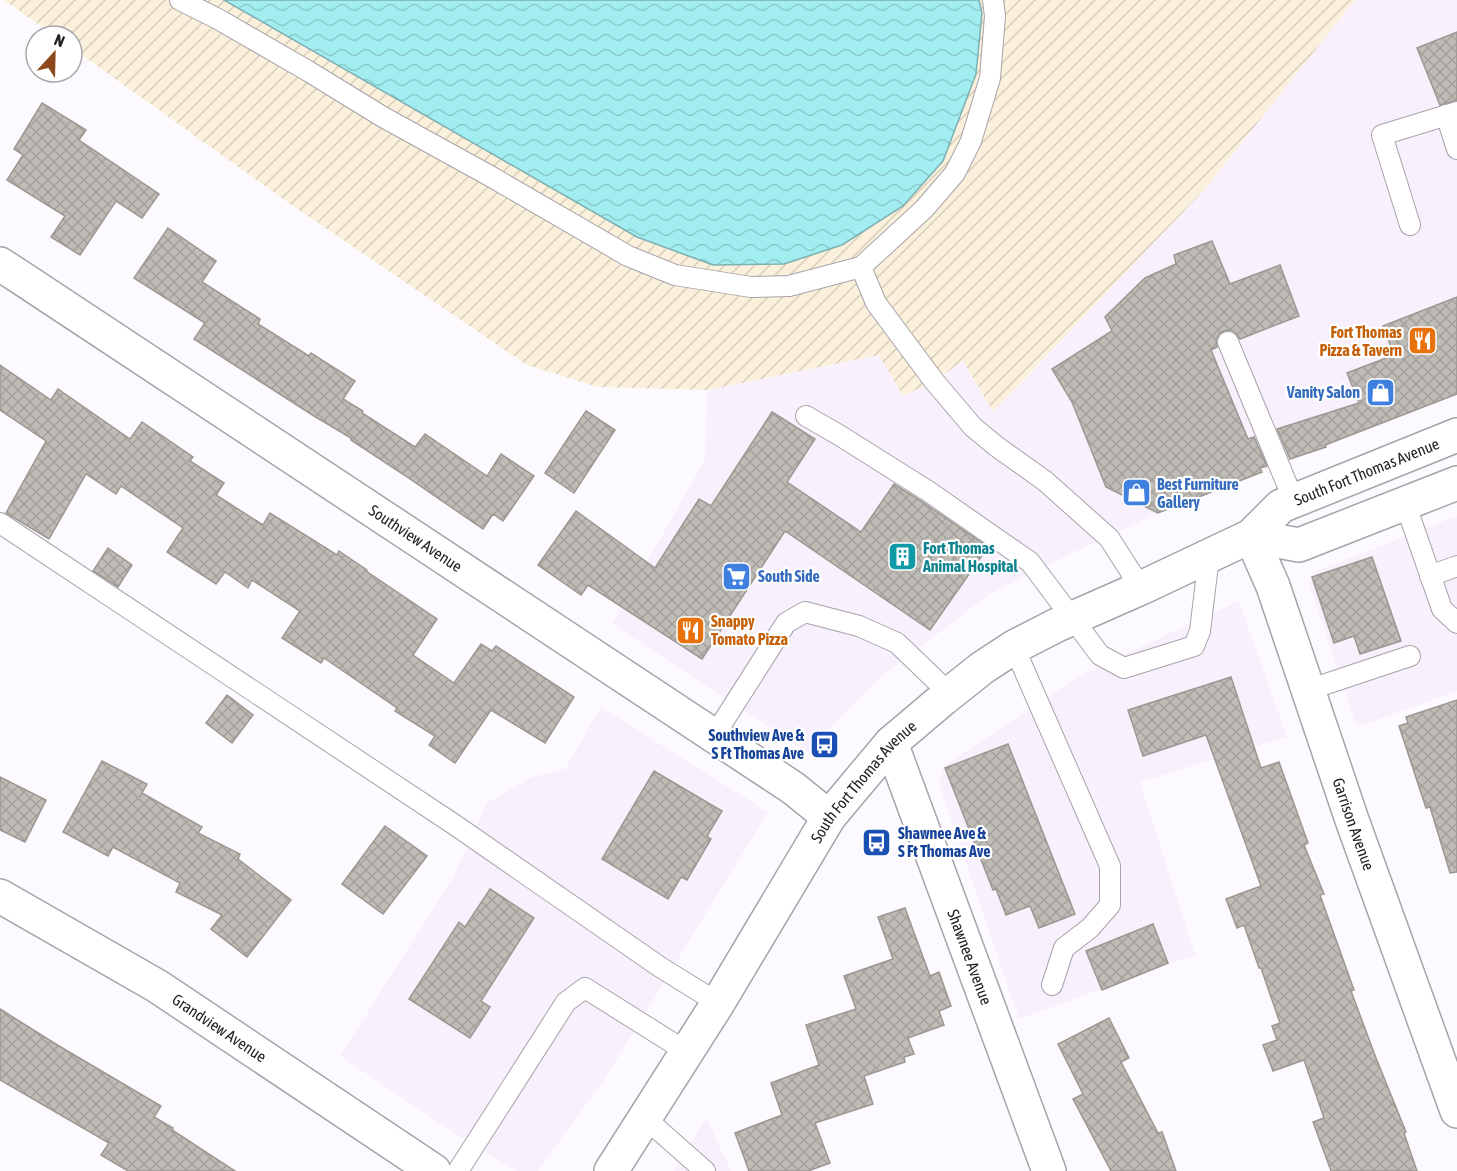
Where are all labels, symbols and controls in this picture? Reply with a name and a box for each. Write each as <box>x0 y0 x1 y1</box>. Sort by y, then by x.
north arrow <box>24 24 84 84</box>
text: N <box>52 30 67 50</box>
place label: Fort Thomas Pizza & Tavern <box>1319 323 1402 359</box>
restaurant icon: Fort Thomas Pizza & Tavern <box>1407 325 1439 357</box>
shop icon: Vanity Salon <box>1365 376 1397 408</box>
place label: Vanity Salon <box>1286 383 1360 401</box>
street label: South Fort Thomas Avenue <box>1291 434 1442 509</box>
place label: Best Furniture Gallery <box>1157 475 1239 511</box>
shop icon: Best Furniture Gallery <box>1120 477 1152 509</box>
street label: Southview Avenue <box>366 501 466 575</box>
place label: Fort Thomas Animal Hospital <box>922 539 1018 575</box>
building icon: Fort Thomas Animal Hospital <box>886 541 918 573</box>
supermarket icon: South Side <box>721 560 753 592</box>
place label: South Side <box>758 567 820 585</box>
place label: Snappy Tomato Pizza <box>711 612 788 648</box>
restaurant icon: Snappy Tomato Pizza <box>674 614 706 646</box>
street label: South Fort Thomas Avenue <box>807 717 920 846</box>
place label: Southview Ave & S Ft Thomas Ave <box>708 726 805 762</box>
bus stop icon: Southview Ave & S Ft Thomas Ave <box>809 728 841 760</box>
street label: Garrison Avenue <box>1329 776 1378 873</box>
place label: Shawnee Ave & S Ft Thomas Ave <box>898 824 990 860</box>
bus stop icon: Shawnee Ave & S Ft Thomas Ave <box>861 826 893 858</box>
street label: Shawnee Avenue <box>944 907 996 1007</box>
street label: Grandview Avenue <box>169 990 270 1065</box>

